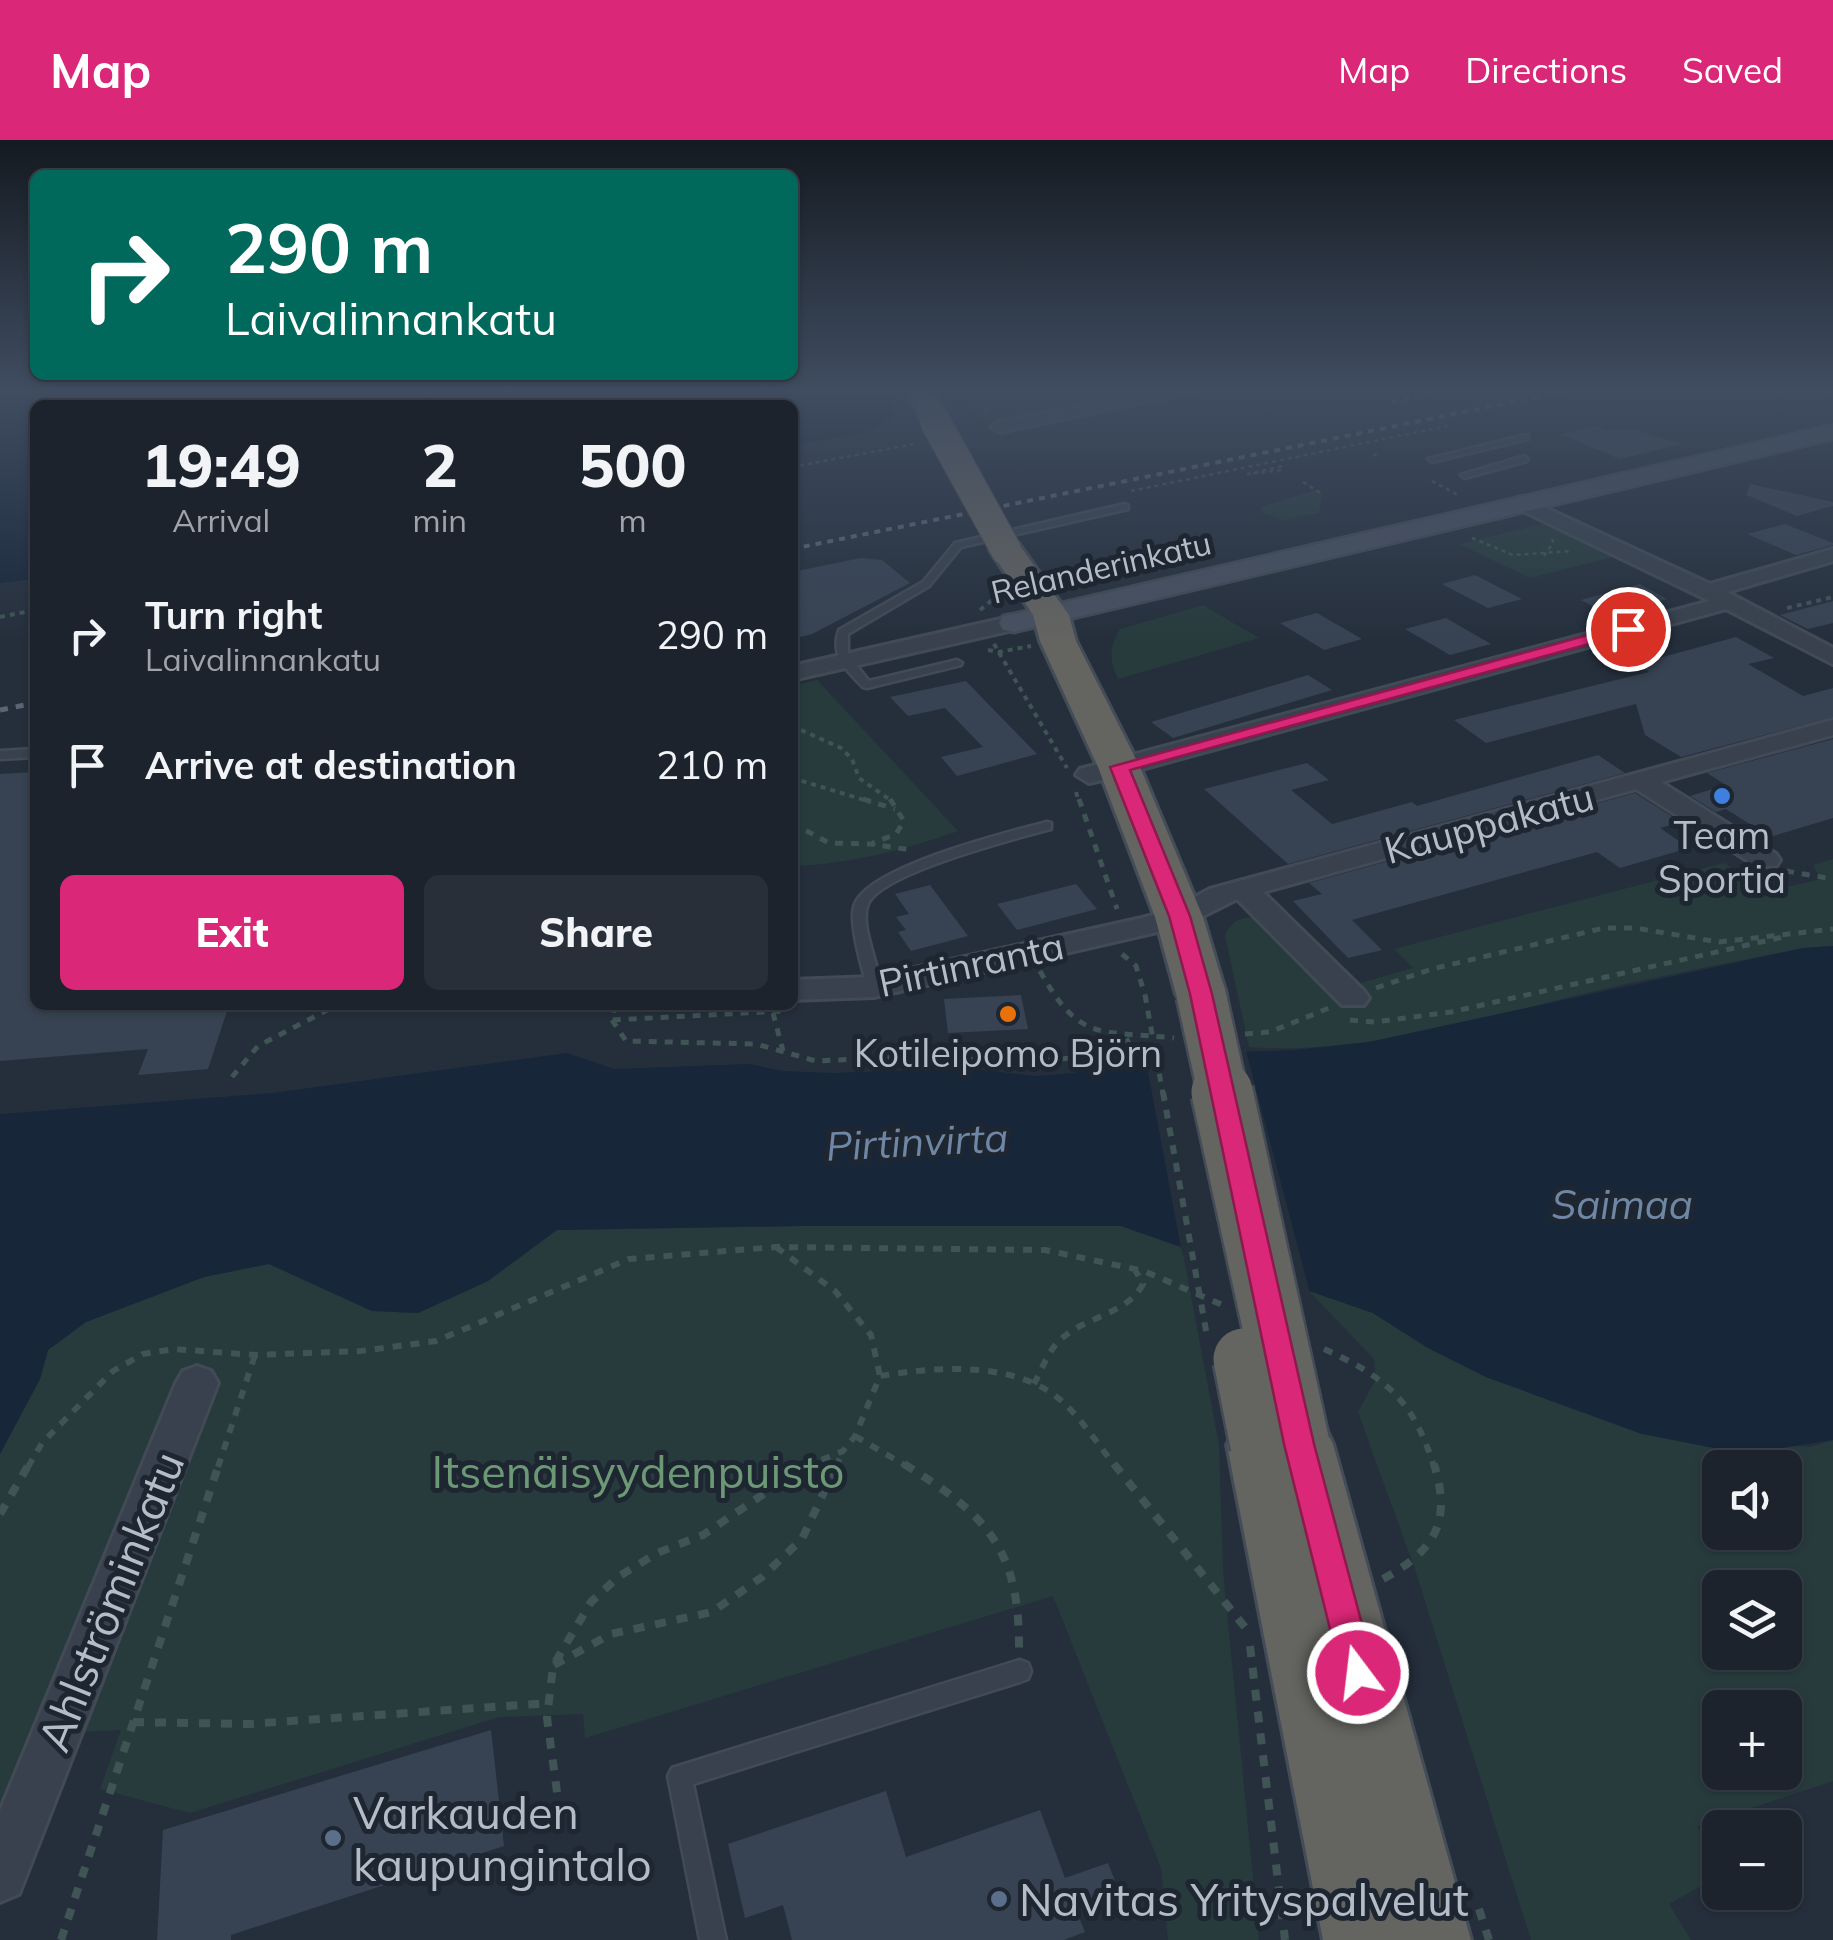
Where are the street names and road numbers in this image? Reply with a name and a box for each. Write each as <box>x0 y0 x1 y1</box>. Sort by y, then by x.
street label: Relanderinkatu <box>987 522 1215 612</box>
street label: Kauppakatu <box>1379 772 1599 874</box>
street label: Pirtinranta <box>874 921 1068 1007</box>
street label: Ahlströminkatu <box>24 1443 196 1759</box>

